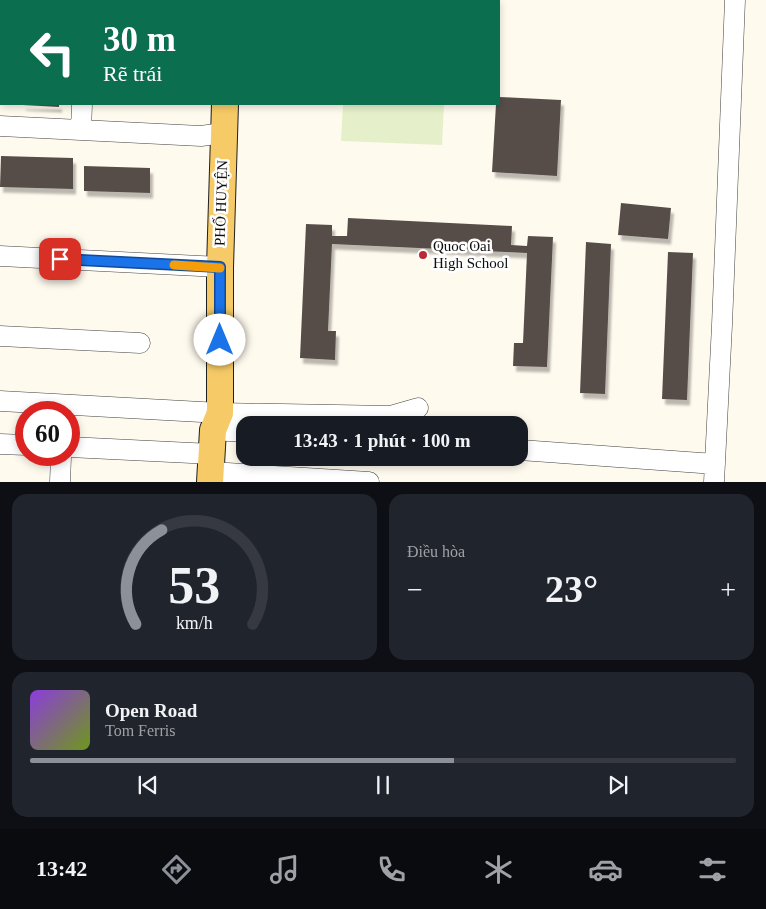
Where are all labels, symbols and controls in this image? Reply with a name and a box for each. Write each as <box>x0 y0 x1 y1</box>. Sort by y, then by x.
icon: left <box>20 20 85 85</box>
text: 30 m <box>103 20 176 59</box>
text: Rẽ trái <box>103 61 162 86</box>
street label: PHỐ HUYỆN <box>211 159 231 246</box>
pin <box>39 238 81 280</box>
place label: Quoc Oai High School <box>433 238 508 271</box>
icon: arrive <box>46 245 74 273</box>
marker: Quoc Oai High School <box>417 249 429 261</box>
position arrow <box>193 313 245 365</box>
speed limit sign: 60 <box>15 401 80 466</box>
text: 13:43 · 1 phút · 100 m <box>293 430 471 451</box>
text: Điều hòa <box>407 543 465 560</box>
text: 53 <box>169 557 221 614</box>
text: 23° <box>545 568 598 610</box>
text: − <box>407 574 423 605</box>
text: + <box>720 574 736 605</box>
text: km/h <box>176 613 213 633</box>
text: Open Road <box>105 700 197 721</box>
text: Tom Ferris <box>105 722 175 739</box>
icon: previous <box>134 771 162 799</box>
icon: pause <box>369 771 397 799</box>
icon: next <box>604 771 632 799</box>
icon: directions <box>159 852 194 887</box>
icon: music <box>267 852 302 887</box>
icon: phone <box>374 852 409 887</box>
icon: climate <box>481 852 516 887</box>
icon: car <box>588 852 623 887</box>
icon: filters <box>695 852 730 887</box>
text: 13:42 <box>36 856 87 881</box>

